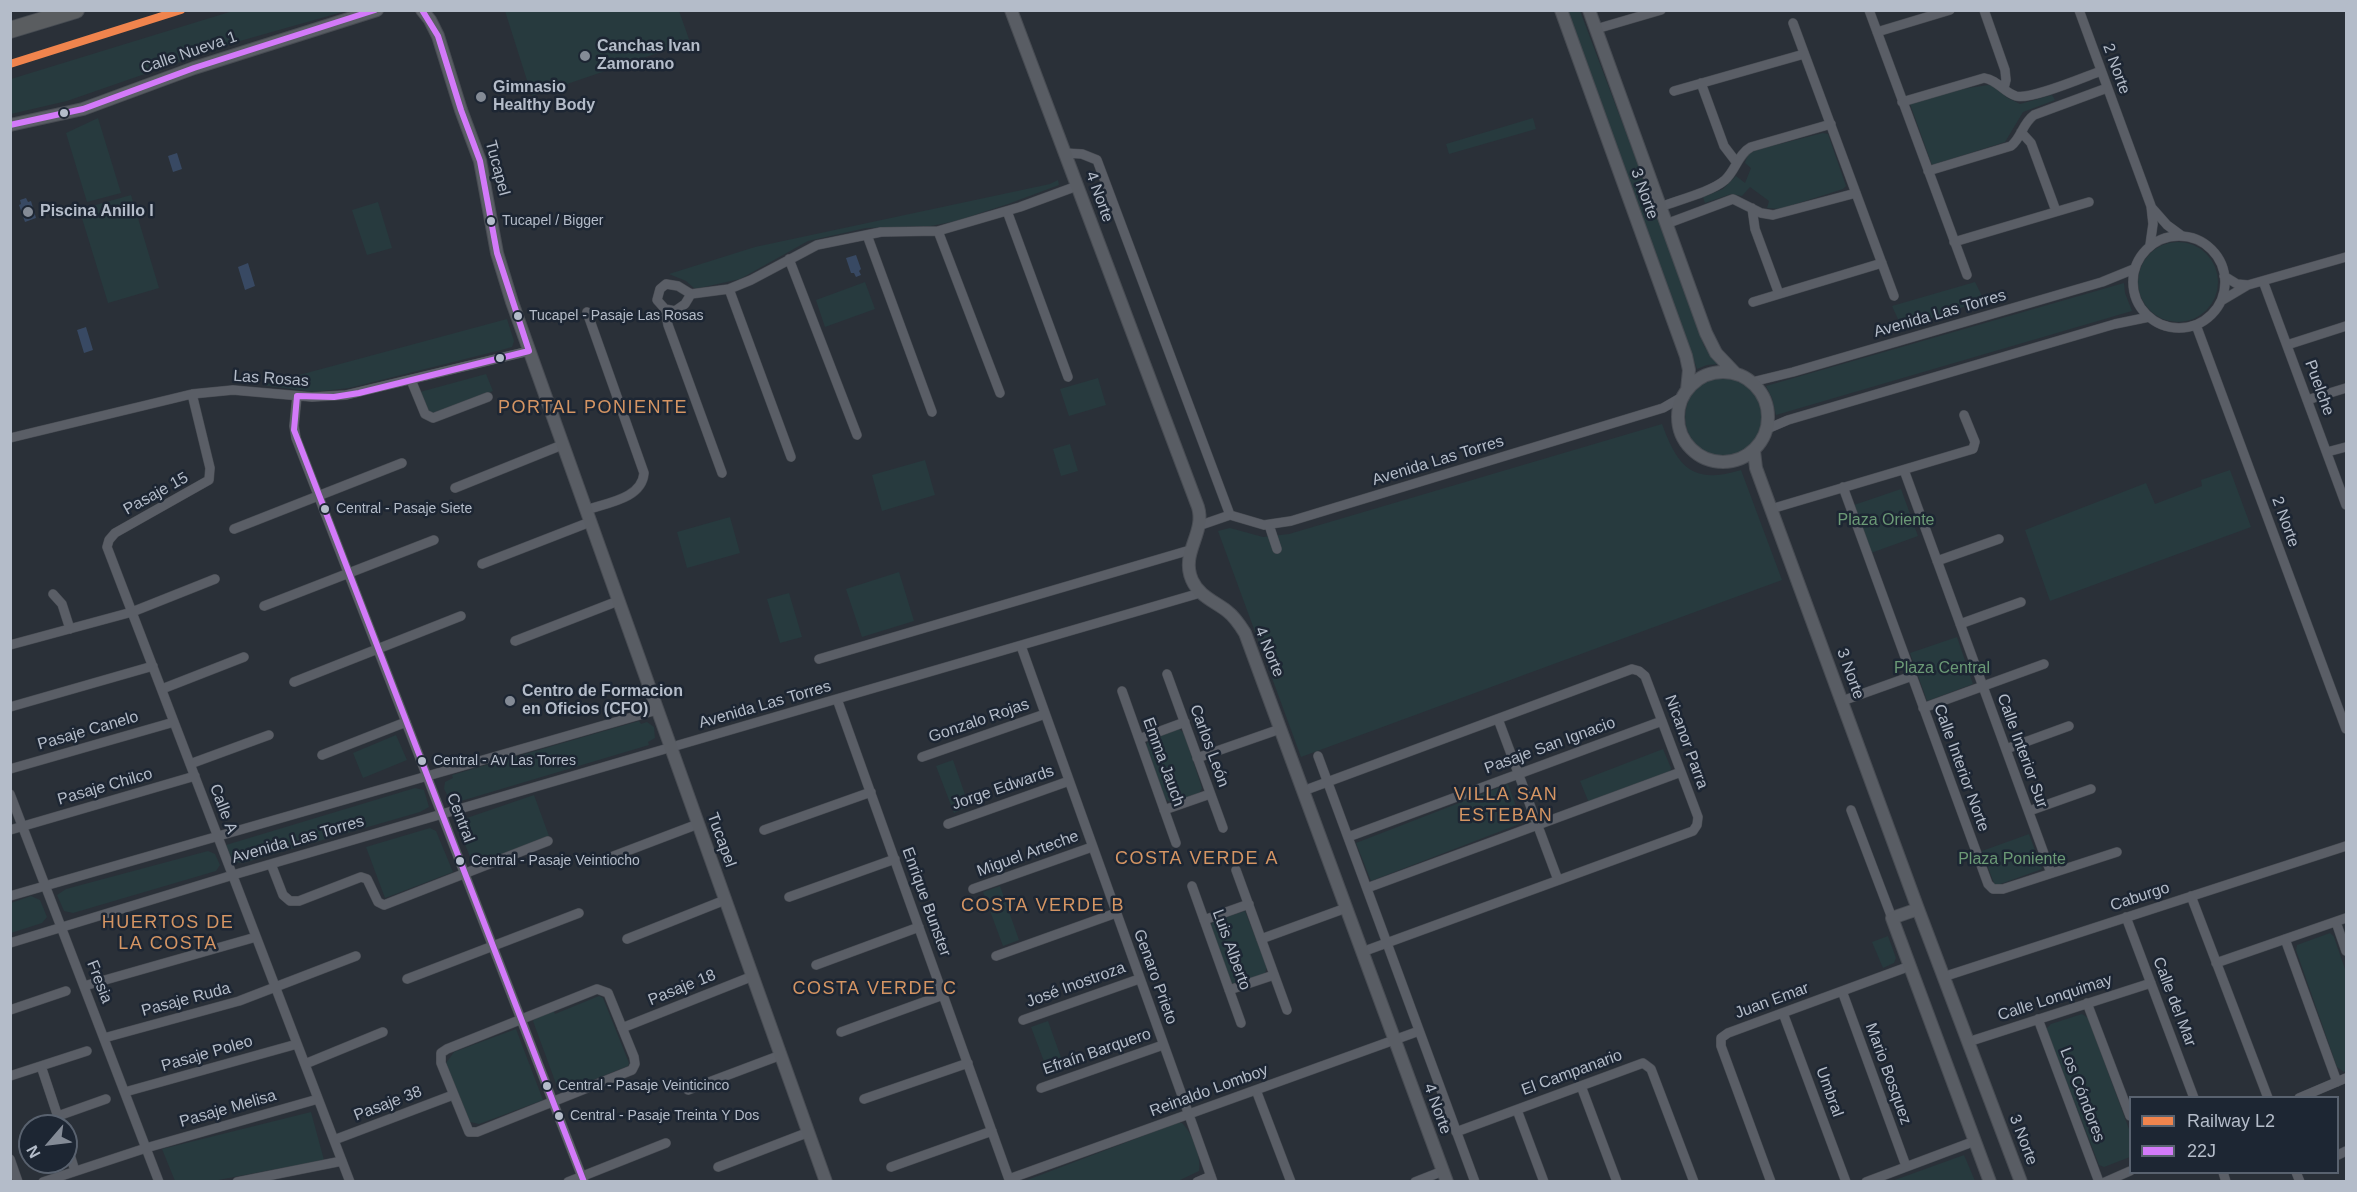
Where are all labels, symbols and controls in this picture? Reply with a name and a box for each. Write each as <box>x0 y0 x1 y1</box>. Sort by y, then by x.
street label: Calle Nueva 1 <box>138 28 240 78</box>
place label: Canchas Ivan Zamorano <box>597 37 700 75</box>
street label: 2 Norte <box>2098 41 2134 97</box>
marker: Canchas Ivan Zamorano <box>578 49 592 63</box>
place label: Gimnasio Healthy Body <box>493 78 595 116</box>
marker: Gimnasio Healthy Body <box>474 90 488 104</box>
unlabelled marker <box>58 107 70 119</box>
street label: Tucapel <box>480 138 514 198</box>
street label: 3 Norte <box>1626 166 1662 222</box>
street label: 4 Norte <box>1081 169 1117 225</box>
place label: Piscina Anillo I <box>40 202 154 222</box>
marker: Piscina Anillo I <box>21 205 35 219</box>
place label: Tucapel / Bigger <box>502 213 603 229</box>
marker: Tucapel / Bigger <box>485 215 497 227</box>
street label: Avenida Las Torres <box>1872 286 2008 342</box>
place label: Tucapel - Pasaje Las Rosas <box>529 308 704 324</box>
marker: Tucapel - Pasaje Las Rosas <box>512 310 524 322</box>
unlabelled marker <box>494 352 506 364</box>
street label: Puelche <box>2300 358 2338 418</box>
street label: Las Rosas <box>233 367 309 391</box>
district label: PORTAL PONIENTE <box>498 397 688 419</box>
street label: Avenida Las Torres <box>1370 432 1506 490</box>
street label: Pasaje 15 <box>120 468 192 520</box>
street label: 2 Norte <box>2267 494 2303 550</box>
place label: Central - Pasaje Siete <box>336 501 472 517</box>
marker: Central - Pasaje Siete <box>319 503 331 515</box>
park label: Plaza Oriente <box>1838 511 1934 531</box>
street label: 4 Norte <box>1250 624 1288 680</box>
street label: 3 Norte <box>1832 646 1868 702</box>
park label: Plaza Central <box>1894 659 1990 679</box>
street label: Avenida Las Torres <box>697 677 833 733</box>
place label: Centro de Formacion en Oficios (CFO) <box>522 682 683 720</box>
street label: Calle Interior Sur <box>1992 691 2052 811</box>
street label: Nicanor Parra <box>1660 692 1712 792</box>
marker: Centro de Formacion en Oficios (CFO) <box>503 694 517 708</box>
street label: Gonzalo Rojas <box>926 695 1032 747</box>
street label: Carlos León <box>1185 702 1233 790</box>
street label: Calle Interior Norte <box>1929 702 1993 834</box>
street label: Pasaje Canelo <box>35 707 141 755</box>
street label: Pasaje San Ignacio <box>1482 713 1618 779</box>
street label: Emma Jauch <box>1138 715 1188 809</box>
place label: Central - Av Las Torres <box>433 753 576 769</box>
marker: Central - Av Las Torres <box>416 755 428 767</box>
street label: Jorge Edwards <box>949 762 1057 814</box>
street label: Pasaje Chilco <box>55 764 155 810</box>
street label: Calle A <box>205 781 241 837</box>
district label: VILLA SAN ESTEBAN <box>1454 784 1558 826</box>
street label: Central <box>442 790 478 846</box>
street label: Tucapel <box>702 810 740 870</box>
street label: Avenida Las Torres <box>230 812 366 868</box>
street label: Miguel Arteche <box>975 827 1081 881</box>
street label: Enrique Bunster <box>897 845 955 959</box>
district label: COSTA VERDE A <box>1115 848 1279 870</box>
park label: Plaza Poniente <box>1958 850 2066 870</box>
place label: Central - Pasaje Veintiocho <box>471 853 640 869</box>
marker: Central - Pasaje Veintiocho <box>454 855 466 867</box>
street label: Caburgo <box>2108 878 2172 916</box>
district label: COSTA VERDE B <box>961 895 1125 917</box>
street label: Luis Alberto <box>1208 907 1254 993</box>
district label: HUERTOS DE LA COSTA <box>102 912 234 954</box>
street label: Genaro Prieto <box>1129 927 1181 1027</box>
street label: Calle del Mar <box>2148 955 2200 1049</box>
street label: Fresia <box>82 958 116 1006</box>
street label: José Inostroza <box>1024 958 1128 1012</box>
street label: Pasaje 18 <box>645 966 719 1010</box>
street label: Calle Lonquimay <box>1995 970 2115 1026</box>
district label: COSTA VERDE C <box>792 978 958 1000</box>
street label: Pasaje Ruda <box>139 979 233 1021</box>
street label: Juan Emar <box>1732 979 1812 1023</box>
street label: Mario Bosquez <box>1861 1021 1915 1127</box>
street label: Efraín Barquero <box>1040 1025 1154 1079</box>
street label: Pasaje Poleo <box>159 1032 255 1076</box>
street label: Los Cóndores <box>2055 1045 2109 1145</box>
street label: El Campanario <box>1519 1046 1625 1100</box>
street label: Reinaldo Lomboy <box>1147 1061 1271 1121</box>
street label: Umbral <box>1811 1064 1847 1120</box>
place label: Central - Pasaje Veinticinco <box>558 1078 729 1094</box>
marker: Central - Pasaje Veinticinco <box>541 1080 553 1092</box>
street label: 4 Norte <box>1419 1081 1455 1137</box>
street label: Pasaje 38 <box>351 1082 425 1126</box>
street label: Pasaje Melisa <box>177 1086 279 1132</box>
legend <box>2129 1096 2339 1174</box>
place label: Central - Pasaje Treinta Y Dos <box>570 1108 759 1124</box>
marker: Central - Pasaje Treinta Y Dos <box>553 1110 565 1122</box>
text: Railway L2 <box>2187 1111 2275 1131</box>
street label: 3 Norte <box>2005 1112 2041 1168</box>
north arrow <box>18 1114 78 1174</box>
text: 22J <box>2187 1141 2216 1161</box>
text: N <box>23 1143 44 1161</box>

